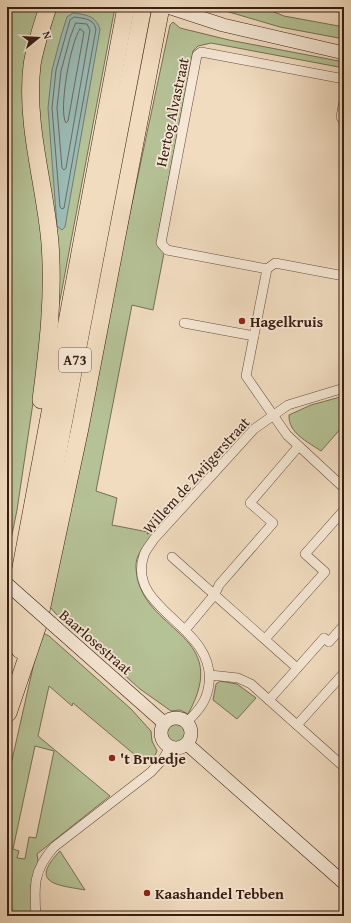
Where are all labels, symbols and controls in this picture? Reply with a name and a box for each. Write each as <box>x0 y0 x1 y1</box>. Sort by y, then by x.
north arrow <box>18 18 58 58</box>
text: N <box>39 29 56 41</box>
street label: Hertog Alvastraat <box>150 55 194 169</box>
place label: Hagelkruis <box>250 311 323 332</box>
marker: Hagelkruis <box>237 316 247 326</box>
road number: A73 <box>59 348 91 372</box>
street label: Willem de Zwijgerstraat <box>138 411 255 538</box>
street label: Baarlosestraat <box>55 604 138 680</box>
place label: 't Bruedje <box>120 748 186 769</box>
marker: 't Bruedje <box>107 753 117 763</box>
place label: Kaashandel Tebben <box>155 883 284 904</box>
marker: Kaashandel Tebben <box>142 888 152 898</box>

